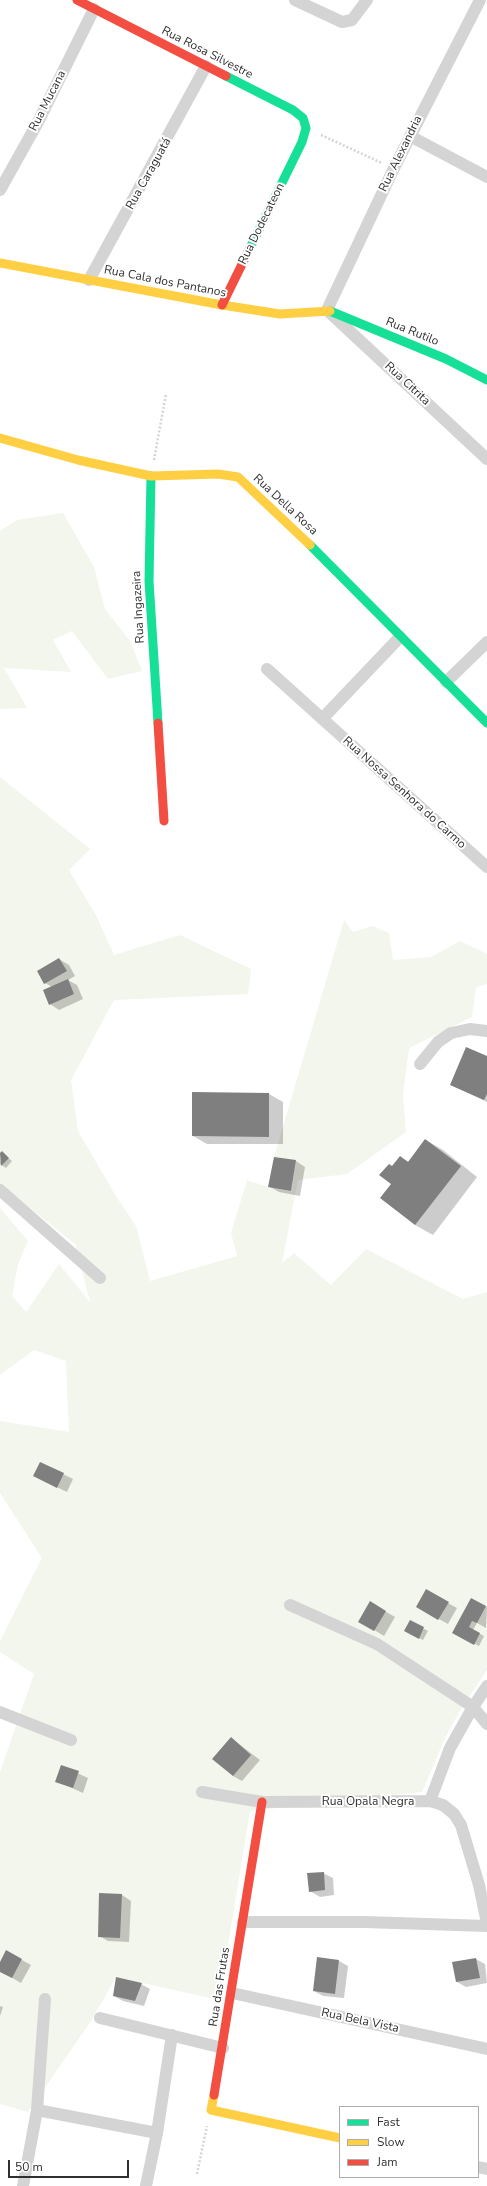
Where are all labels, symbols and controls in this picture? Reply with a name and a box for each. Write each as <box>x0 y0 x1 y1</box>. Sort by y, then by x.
street label: Rua Rosa Silvestre <box>159 24 255 82</box>
street label: Rua Mucana <box>27 68 69 134</box>
street label: Rua Alexandria <box>376 114 426 194</box>
street label: Rua Caraguatá <box>123 136 175 212</box>
street label: Rua Dodecateon <box>236 181 288 267</box>
street label: Rua Cala dos Pantanos <box>103 263 227 301</box>
street label: Rua Rutilo <box>383 315 441 349</box>
street label: Rua Citrita <box>381 359 433 409</box>
street label: Rua Della Rosa <box>250 472 320 538</box>
street label: Rua Ingazeira <box>130 570 148 644</box>
street label: Rua Nossa Senhora do Carmo <box>339 734 469 852</box>
street label: Rua Opala Negra <box>322 1795 414 1809</box>
street label: Rua das Frutas <box>207 1946 233 2028</box>
street label: Rua Bela Vista <box>320 2006 400 2036</box>
legend <box>339 2106 479 2178</box>
text: Fast <box>377 2114 400 2130</box>
text: Slow <box>377 2134 405 2150</box>
scale bar <box>10 2152 131 2178</box>
text: Jam <box>377 2154 398 2170</box>
text: 50 m <box>15 2159 43 2175</box>

